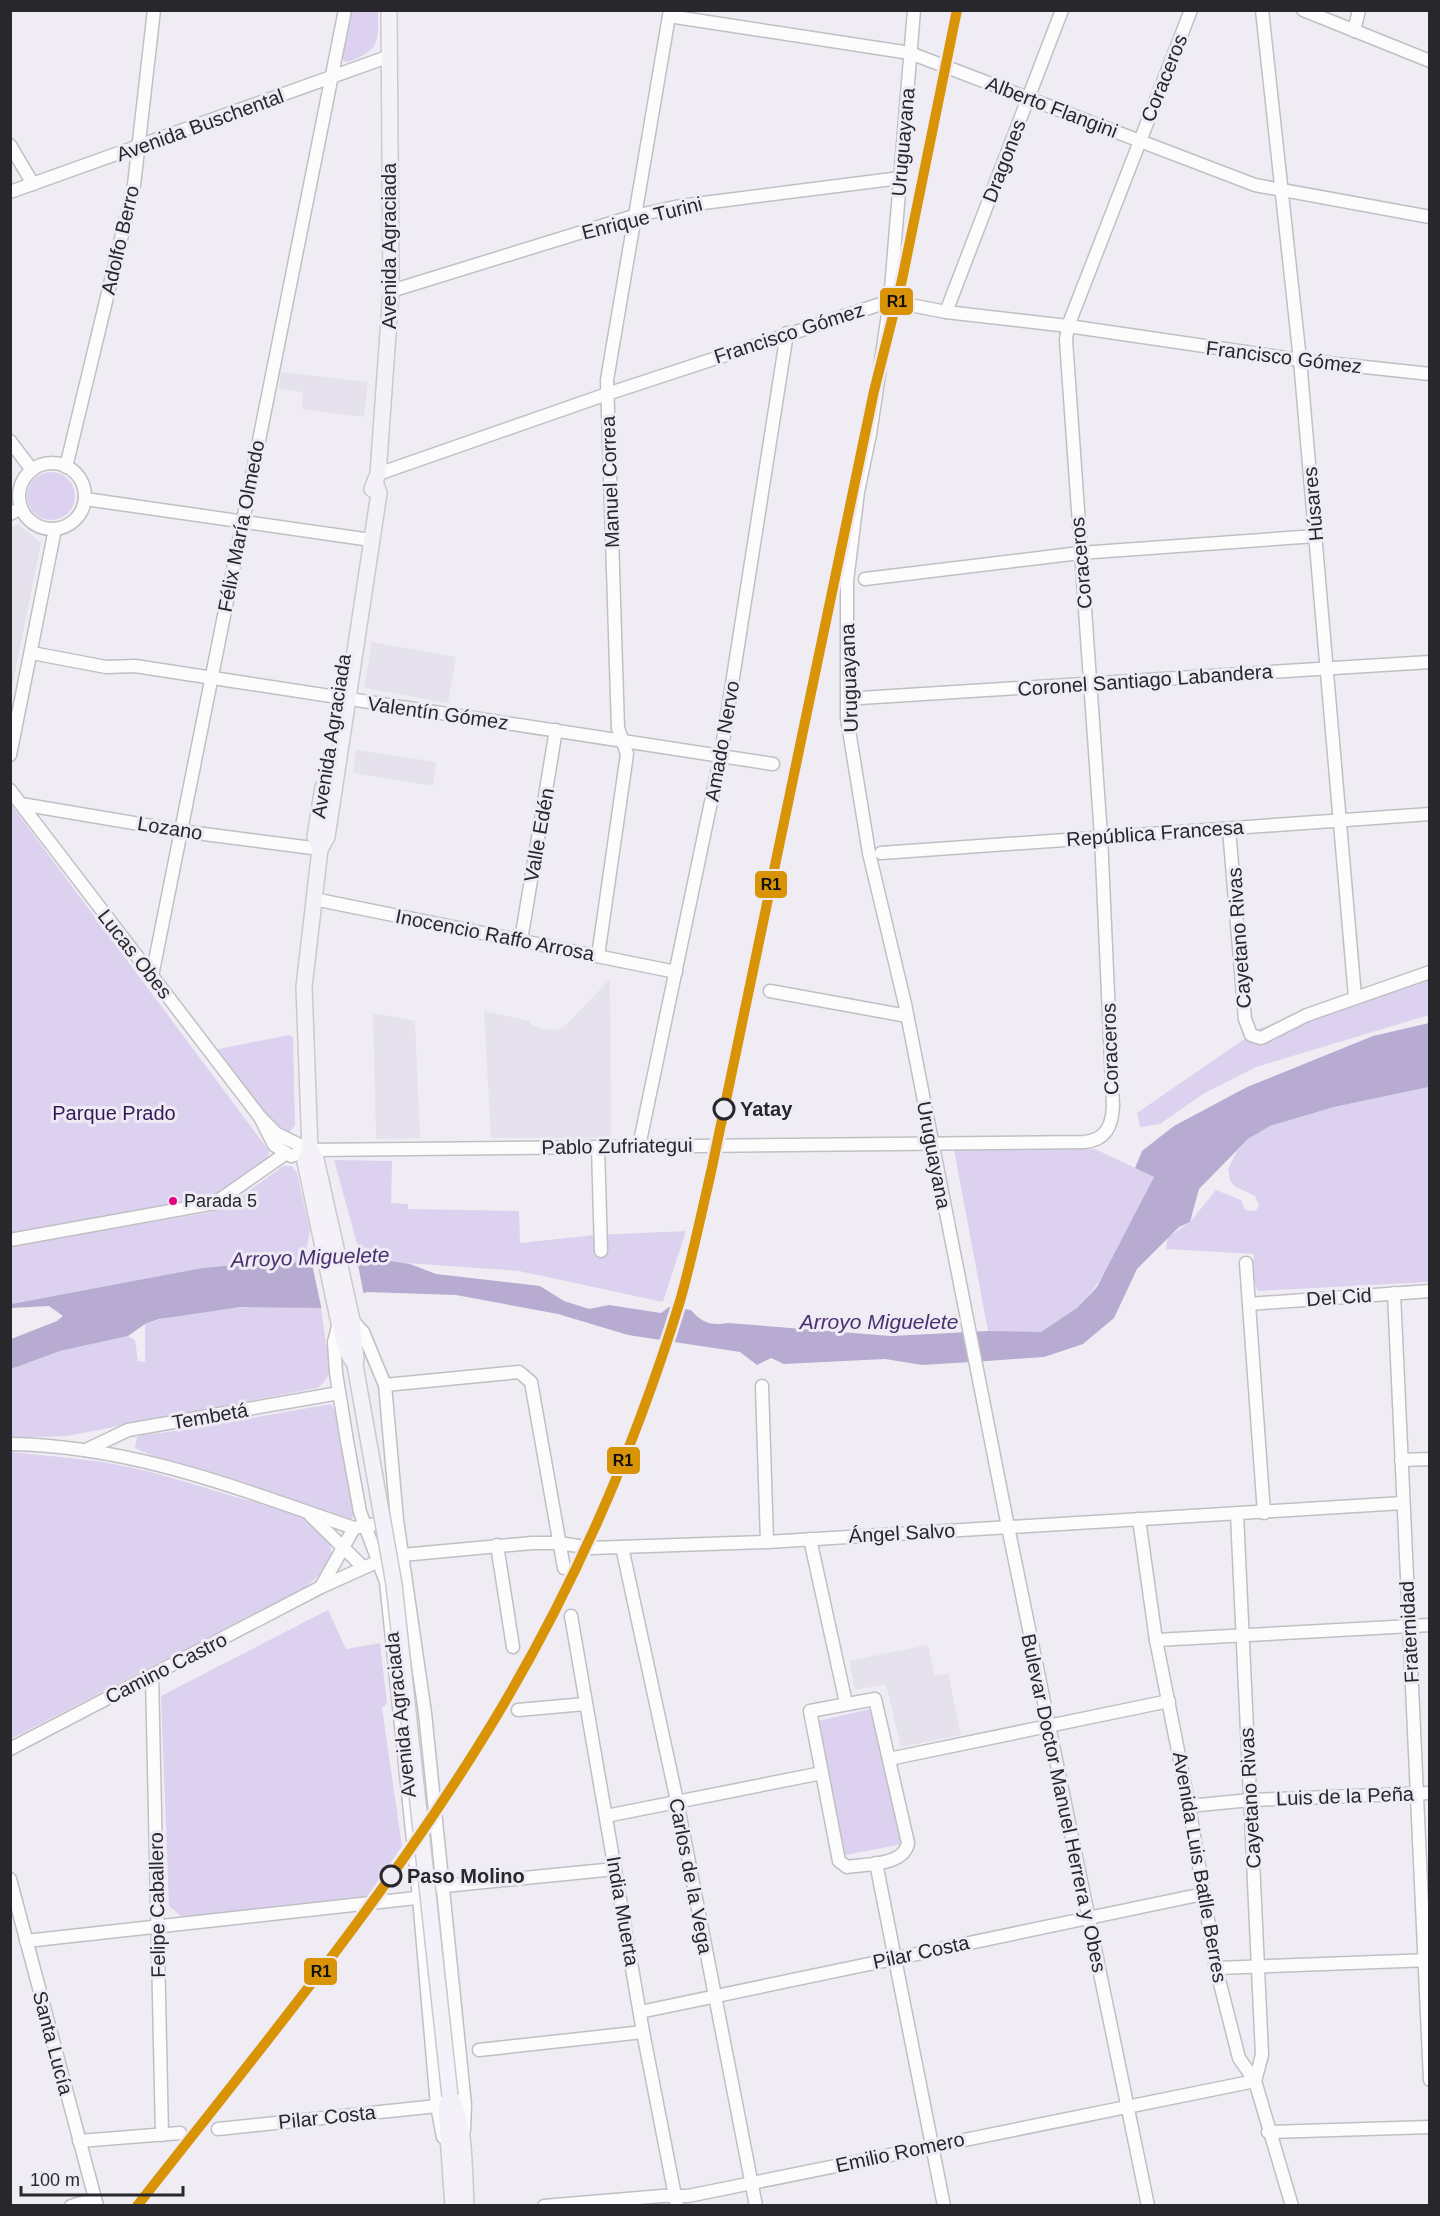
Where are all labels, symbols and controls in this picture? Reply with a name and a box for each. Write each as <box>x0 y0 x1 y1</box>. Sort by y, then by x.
street label: Coraceros <box>1137 31 1191 125</box>
street label: Alberto Flangini <box>983 72 1121 142</box>
street label: Avenida Buschental <box>113 84 287 166</box>
street label: Uruguayana <box>887 86 919 197</box>
street label: Dragones <box>978 117 1030 205</box>
street label: Avenida Agraciada <box>378 162 400 329</box>
street label: Adolfo Berro <box>97 183 143 297</box>
street label: Enrique Turini <box>579 192 705 244</box>
line badge: R1 <box>879 287 914 316</box>
text: R1 <box>887 293 907 310</box>
street label: Francisco Gómez <box>711 298 867 368</box>
street label: Francisco Gómez <box>1205 337 1363 377</box>
street label: Manuel Correa <box>597 415 623 548</box>
street label: Félix María Olmedo <box>214 438 268 614</box>
street label: Húsares <box>1299 466 1327 542</box>
street label: Coraceros <box>1066 516 1096 610</box>
street label: Uruguayana <box>836 622 862 733</box>
street label: Avenida Agraciada <box>307 651 355 820</box>
street label: Coronel Santiago Labandera <box>1017 660 1274 700</box>
street label: Amado Nervo <box>701 679 743 803</box>
street label: Valentín Gómez <box>366 692 510 734</box>
street label: Valle Edén <box>520 786 558 884</box>
street label: Lozano <box>136 812 204 844</box>
street label: República Francesa <box>1066 816 1245 850</box>
street label: Cayetano Rivas <box>1223 867 1255 1009</box>
line badge: R1 <box>754 870 788 899</box>
text: R1 <box>761 876 781 893</box>
street label: Lucas Obes <box>93 905 177 1003</box>
street label: Inocencio Raffo Arrosa <box>394 905 597 965</box>
street label: Coraceros <box>1097 1003 1123 1095</box>
marker: Yatay <box>713 1098 735 1120</box>
place label: Yatay <box>740 1098 793 1120</box>
street label: Uruguayana <box>913 1099 955 1211</box>
park label: Parque Prado <box>52 1102 176 1124</box>
street label: Pablo Zufriategui <box>541 1134 693 1158</box>
place label: Parada 5 <box>184 1191 257 1211</box>
marker: Parada 5 <box>167 1195 179 1207</box>
water label: Arroyo Miguelete <box>228 1243 390 1271</box>
street label: Del Cid <box>1306 1284 1372 1310</box>
water label: Arroyo Miguelete <box>798 1310 958 1333</box>
street label: Tembetá <box>170 1398 251 1433</box>
line badge: R1 <box>606 1446 641 1475</box>
text: R1 <box>613 1452 633 1469</box>
street label: Ángel Salvo <box>848 1519 956 1547</box>
street label: Fraternidad <box>1395 1580 1423 1684</box>
street label: Camino Castro <box>102 1628 230 1708</box>
street label: Avenida Agraciada <box>380 1630 420 1799</box>
street label: Bulevar Doctor Manuel Herrera y Obes <box>1017 1632 1111 1974</box>
street label: Cayetano Rivas <box>1235 1727 1265 1869</box>
street label: Avenida Luis Batlle Berres <box>1169 1750 1231 1984</box>
street label: Luis de la Peña <box>1276 1783 1415 1809</box>
street label: Carlos de la Vega <box>665 1796 717 1956</box>
street label: Felipe Caballero <box>145 1832 169 1978</box>
street label: India Muerta <box>603 1854 644 1969</box>
marker: Paso Molino <box>380 1865 402 1887</box>
place label: Paso Molino <box>407 1865 525 1887</box>
street label: Pilar Costa <box>871 1931 972 1973</box>
line badge: R1 <box>303 1957 338 1986</box>
text: R1 <box>311 1963 331 1980</box>
street label: Santa Lucía <box>29 1989 78 2098</box>
street label: Pilar Costa <box>277 2101 378 2133</box>
street label: Emilio Romero <box>834 2128 966 2176</box>
scale bar <box>21 2159 183 2197</box>
text: 100 m <box>30 2170 80 2190</box>

